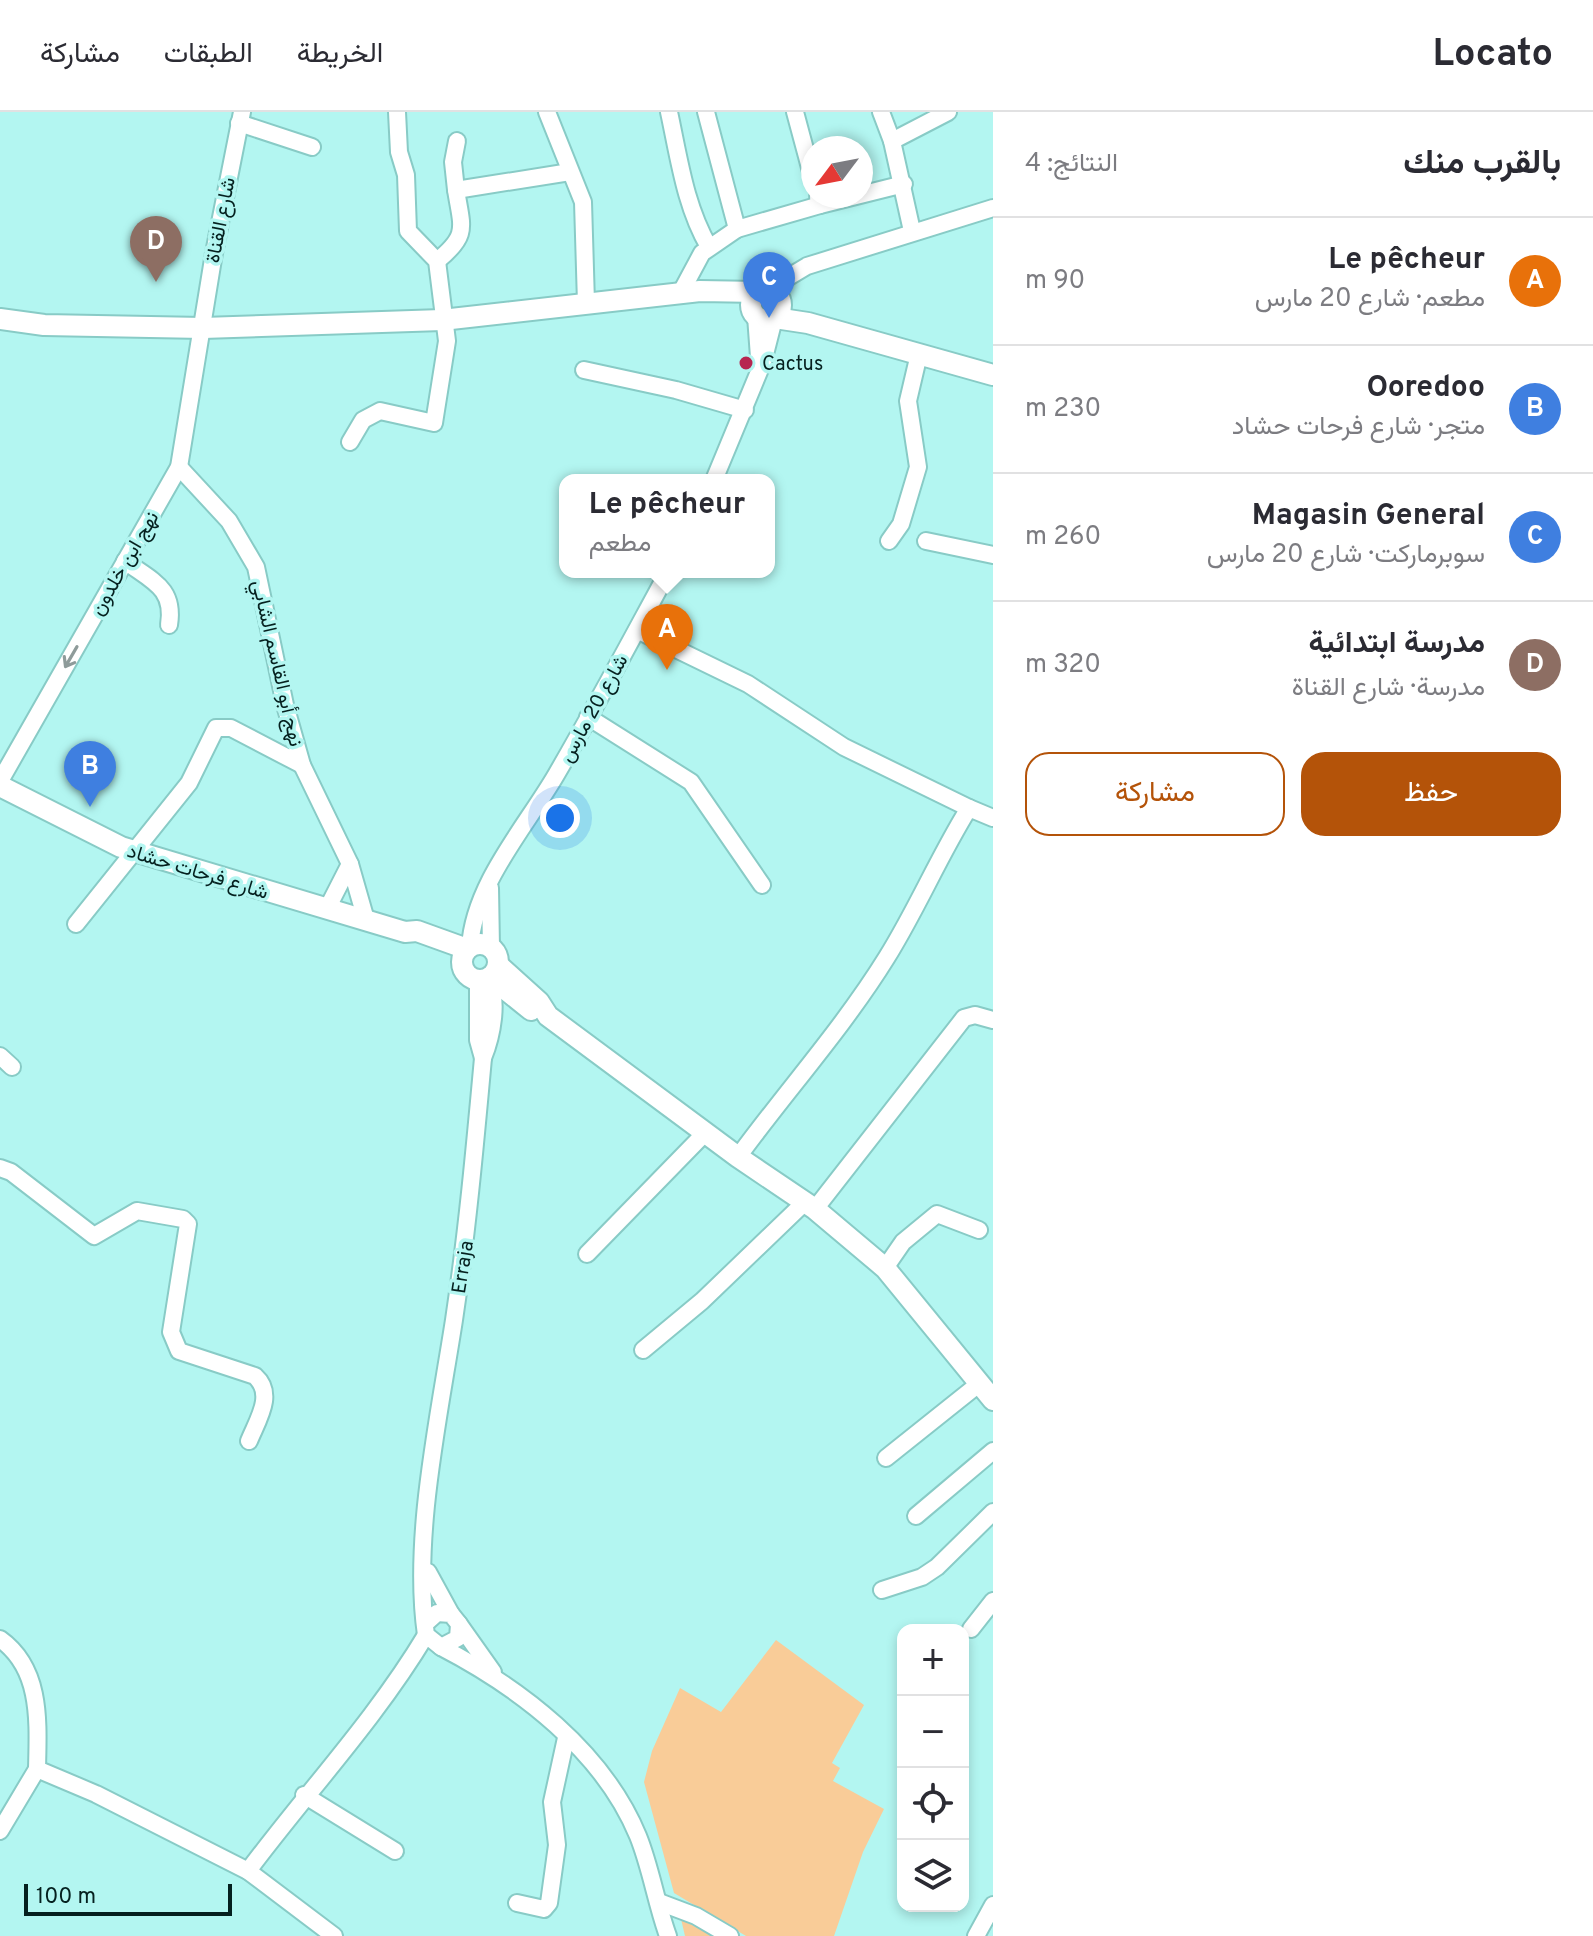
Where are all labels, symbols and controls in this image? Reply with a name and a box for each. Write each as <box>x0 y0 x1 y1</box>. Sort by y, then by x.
text: Locato <box>1433 31 1553 80</box>
text: مشاركة <box>40 37 120 73</box>
text: الطبقات <box>164 37 253 73</box>
text: الخريطة <box>297 37 383 73</box>
north arrow <box>801 136 873 208</box>
text: بالقرب منك <box>1403 143 1561 186</box>
text: النتائج: 4 <box>1025 148 1118 181</box>
street label: شارع القناة <box>201 175 243 265</box>
pin: D <box>130 216 182 282</box>
text: Le pêcheur <box>1328 242 1485 279</box>
pin: C <box>743 252 795 318</box>
text: 90 m <box>1025 265 1085 298</box>
text: A <box>1526 265 1544 298</box>
text: مطعم · شارع 20 مارس <box>1255 283 1485 316</box>
place label: Cactus <box>762 352 823 378</box>
marker: Cactus <box>737 354 755 372</box>
text: Ooredoo <box>1367 370 1485 407</box>
text: 230 m <box>1025 393 1101 426</box>
text: B <box>1526 393 1544 426</box>
text: متجر · شارع فرحات حشاد <box>1232 411 1485 444</box>
popup <box>559 474 775 578</box>
text: Le pêcheur <box>589 487 745 524</box>
text: Magasin General <box>1252 498 1485 535</box>
street label: نهج ابن خلدون <box>85 507 166 621</box>
text: 260 m <box>1025 521 1101 554</box>
text: C <box>1527 521 1543 554</box>
text: مطعم <box>589 528 651 561</box>
text: سوبرماركت · شارع 20 مارس <box>1207 539 1485 572</box>
street label: نهج أبو القاسم الشابي <box>242 578 308 750</box>
pin: A <box>641 604 693 670</box>
text: مدرسة ابتدائية <box>1309 626 1485 663</box>
one-way arrow <box>63 644 78 668</box>
text: 320 m <box>1025 649 1101 682</box>
text: D <box>1526 649 1544 682</box>
street label: شارع 20 مارس <box>554 650 635 768</box>
text: مدرسة · شارع القناة <box>1292 672 1485 705</box>
pin: B <box>64 741 116 807</box>
button: مشاركة <box>1025 752 1285 836</box>
button: حفظ <box>1301 752 1561 836</box>
your location <box>540 798 580 838</box>
street label: شارع فرحات حشاد <box>124 839 271 907</box>
street label: Erraja <box>447 1239 481 1296</box>
map controls <box>897 1624 969 1912</box>
button: + <box>897 1624 969 1696</box>
button: − <box>897 1696 969 1768</box>
button: locate <box>897 1768 969 1840</box>
button: layers <box>897 1840 969 1912</box>
scale bar <box>24 1880 232 1916</box>
text: 100 m <box>36 1884 96 1911</box>

